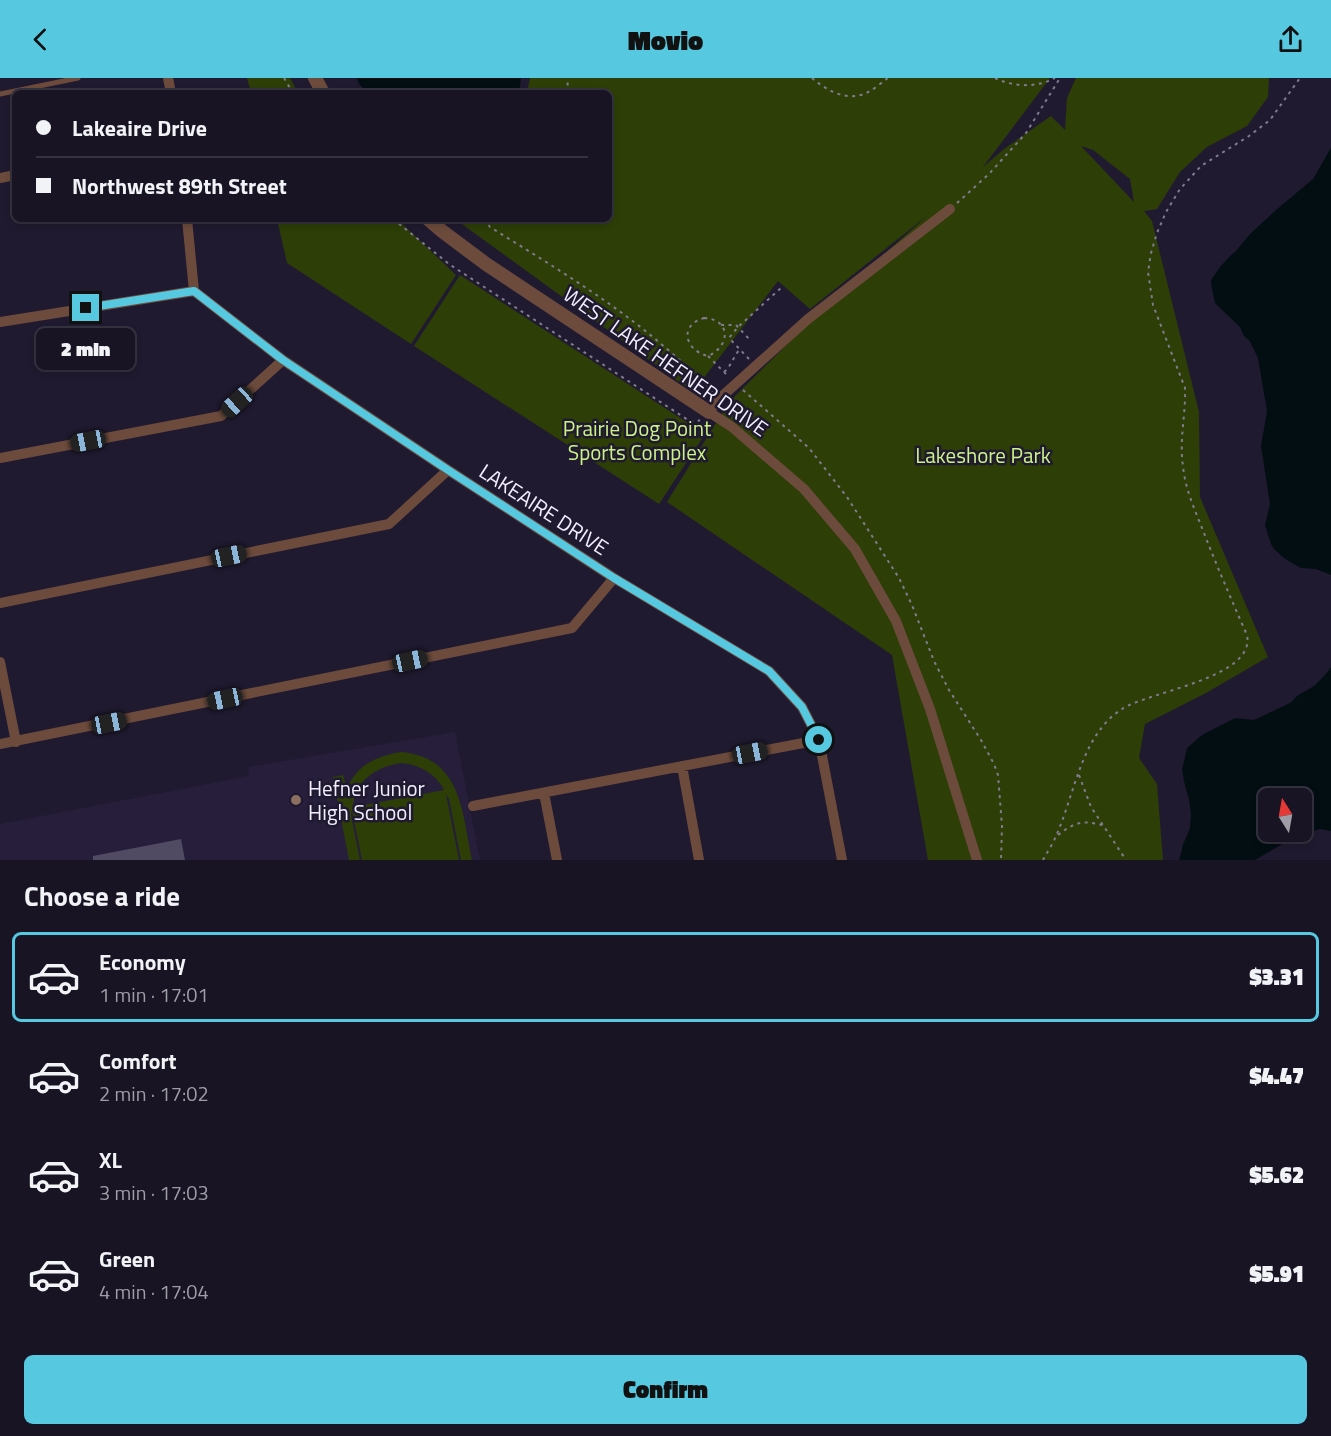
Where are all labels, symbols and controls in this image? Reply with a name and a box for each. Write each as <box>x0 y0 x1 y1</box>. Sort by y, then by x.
text: Movio <box>628 19 703 60</box>
icon: back <box>24 23 57 56</box>
icon: share <box>1274 23 1307 56</box>
text: Lakeaire Drive <box>72 111 207 145</box>
text: Northwest 89th Street <box>72 169 287 203</box>
street label: WEST LAKE HEFNER DRIVE <box>557 278 775 444</box>
route end <box>72 294 99 321</box>
callout: 2 min <box>36 329 136 371</box>
text: 2 min <box>61 333 110 364</box>
car <box>218 383 256 421</box>
park label: Prairie Dog Point Sports Complex <box>563 412 712 468</box>
car <box>69 429 107 453</box>
park label: Lakeshore Park <box>915 439 1051 471</box>
street label: LAKEAIRE DRIVE <box>473 455 615 563</box>
car <box>210 543 248 569</box>
car <box>391 648 429 674</box>
car <box>206 686 244 712</box>
car <box>90 711 128 735</box>
route start <box>805 726 832 753</box>
car <box>731 741 769 765</box>
place label: Hefner Junior High School <box>308 772 425 828</box>
north arrow <box>1258 788 1312 842</box>
map controls <box>1258 788 1312 842</box>
marker: Hefner Junior High School <box>289 793 303 807</box>
text: Choose a ride <box>24 875 180 916</box>
text: Economy <box>99 945 186 979</box>
icon: car <box>27 950 81 1004</box>
text: $3.31 <box>1249 960 1304 994</box>
text: 1 min · 17:01 <box>99 979 209 1010</box>
text: Comfort <box>99 1044 177 1078</box>
icon: car <box>27 1049 81 1103</box>
text: $4.47 <box>1249 1059 1304 1093</box>
text: 2 min · 17:02 <box>99 1078 209 1109</box>
text: XL <box>99 1143 122 1177</box>
icon: car <box>27 1148 81 1202</box>
text: $5.62 <box>1249 1158 1304 1192</box>
text: 3 min · 17:03 <box>99 1177 209 1208</box>
text: Green <box>99 1242 155 1276</box>
icon: car <box>27 1247 81 1301</box>
text: $5.91 <box>1249 1257 1304 1291</box>
text: 4 min · 17:04 <box>99 1276 209 1307</box>
button: Confirm <box>24 1355 1307 1424</box>

